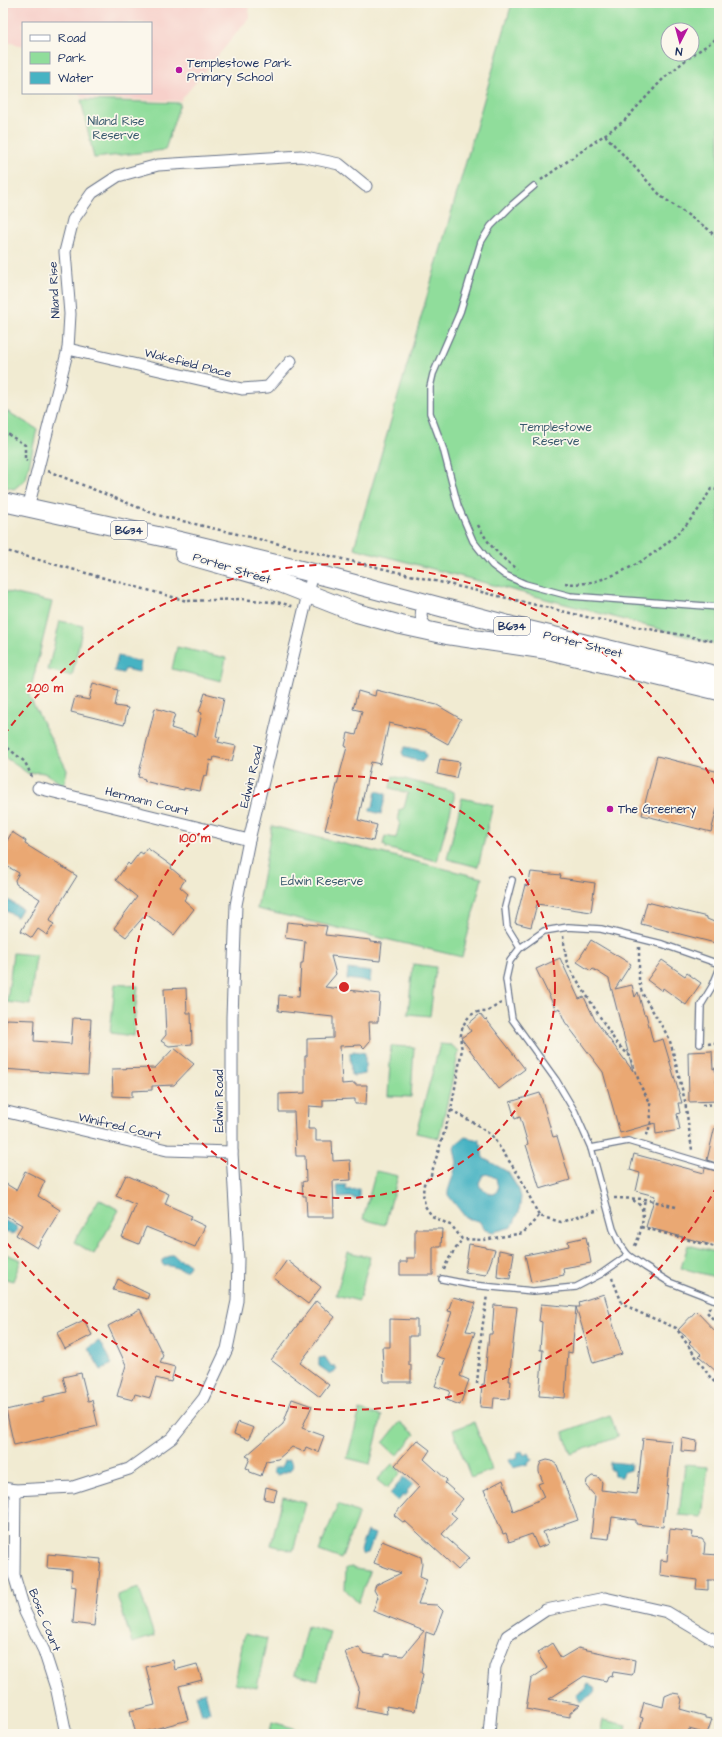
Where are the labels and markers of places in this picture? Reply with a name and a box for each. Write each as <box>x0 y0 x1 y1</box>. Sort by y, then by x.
place label: Templestowe Park Primary School <box>187 55 292 87</box>
marker: Templestowe Park Primary School <box>174 65 184 75</box>
place label: The Greenery <box>618 801 697 819</box>
marker: The Greenery <box>605 804 615 814</box>
centre of rings <box>337 980 351 994</box>

